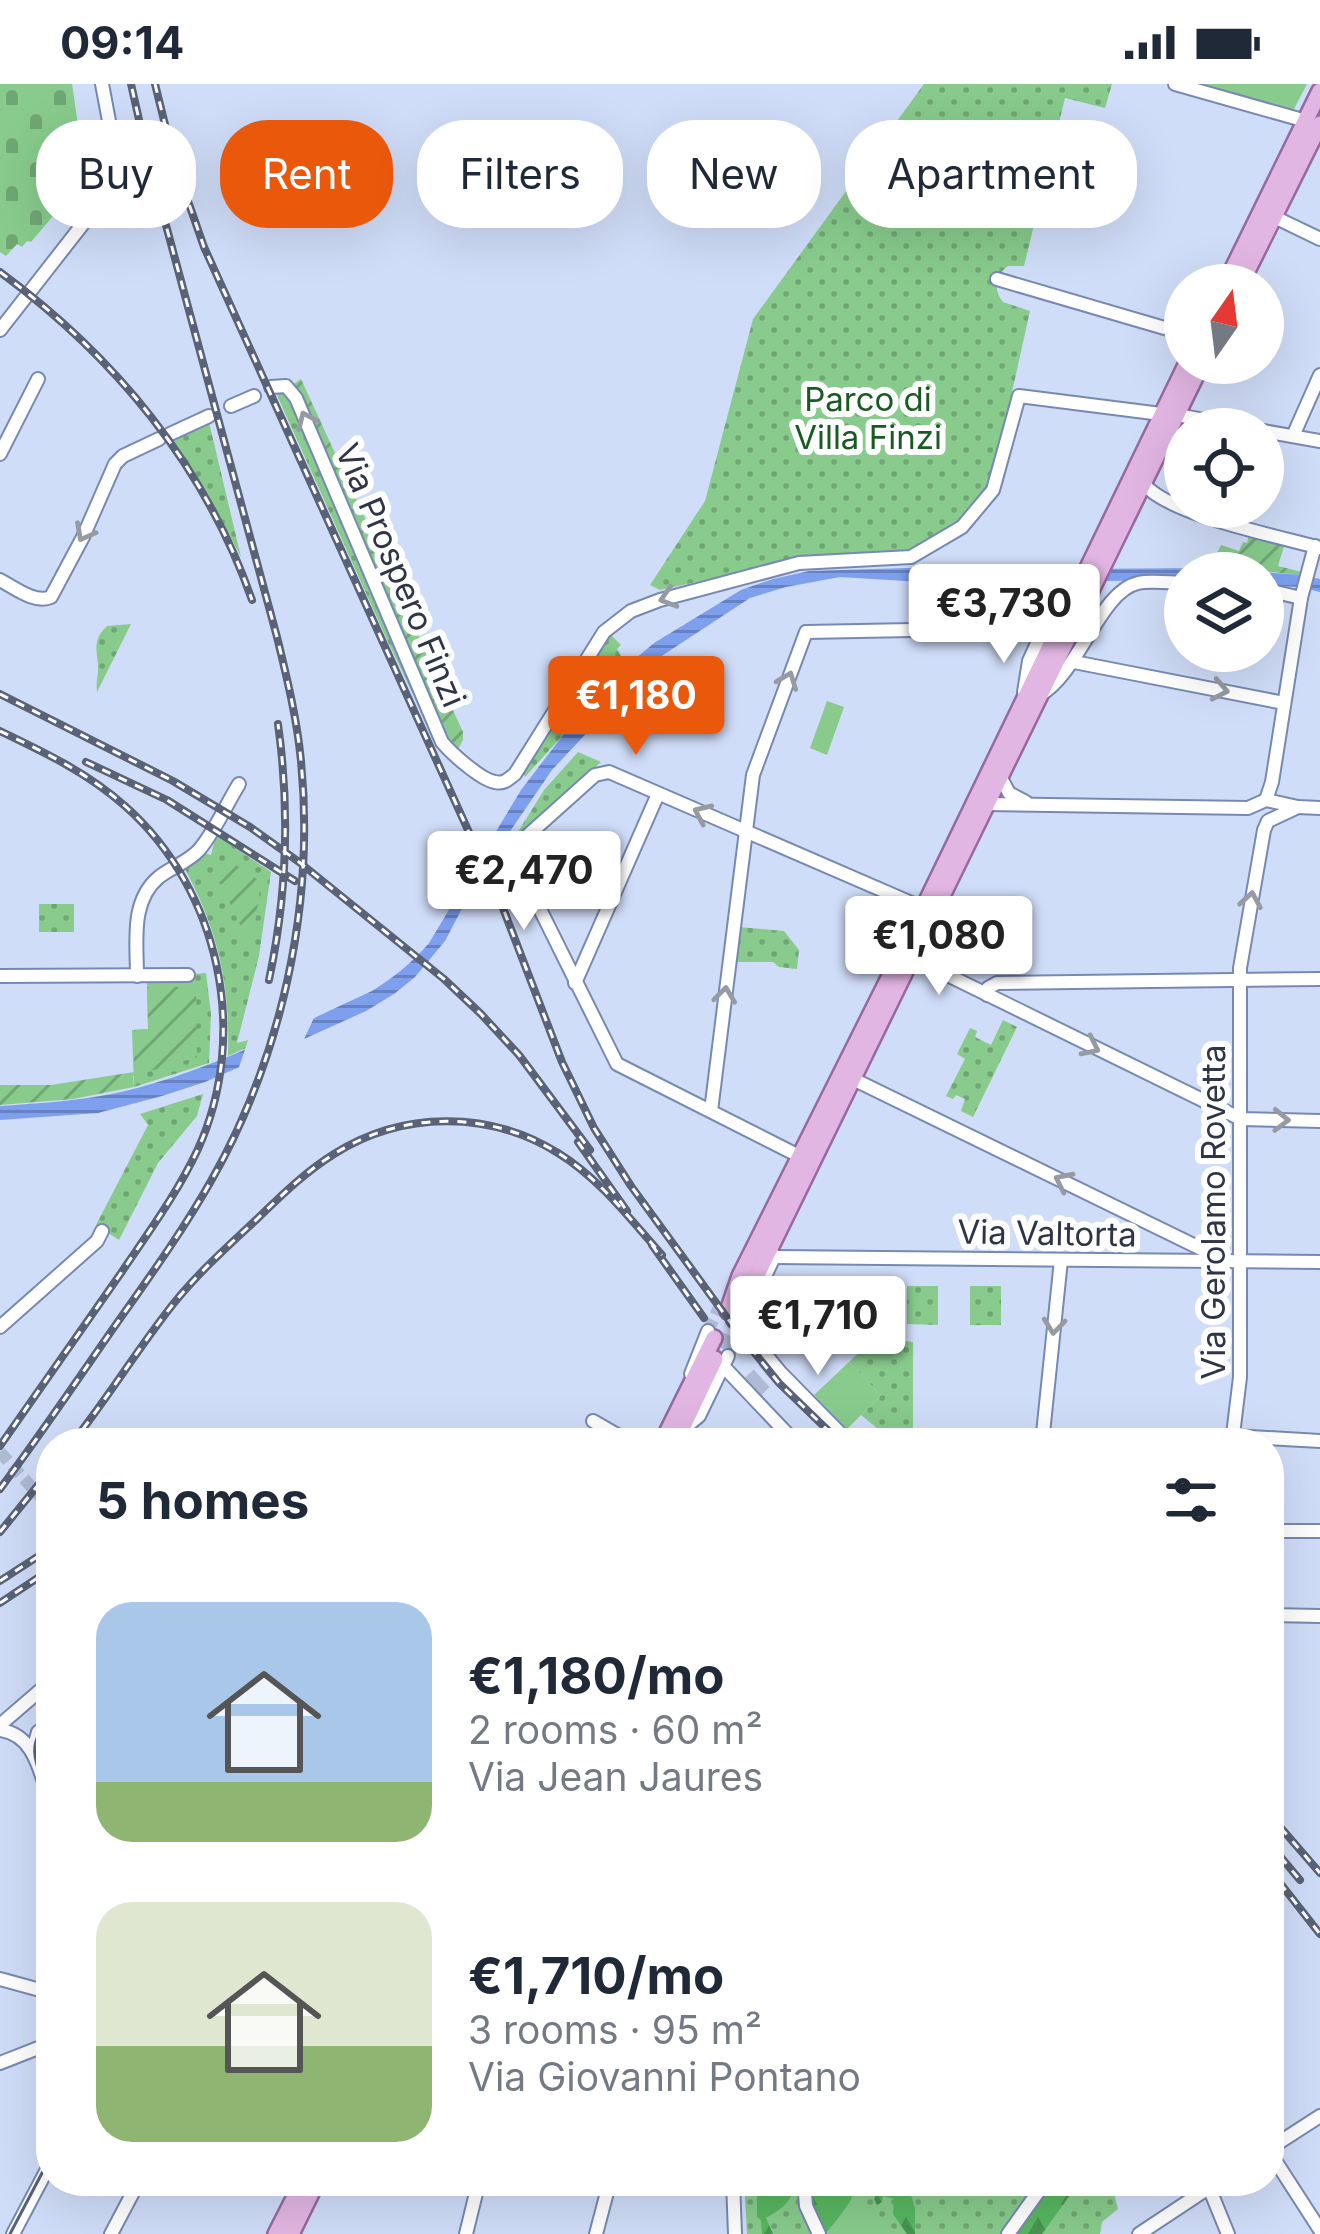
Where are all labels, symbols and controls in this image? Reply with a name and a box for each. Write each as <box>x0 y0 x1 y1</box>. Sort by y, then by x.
text: 09:14 <box>60 15 184 70</box>
chip: Buy <box>36 120 196 228</box>
chip: Rent <box>220 120 393 228</box>
chip: Filters <box>417 120 623 228</box>
chip: New <box>647 120 821 228</box>
chip: Apartment <box>845 120 1137 228</box>
north arrow <box>1164 264 1284 384</box>
map controls <box>1164 264 1284 672</box>
park label: Parco di Villa Finzi <box>794 379 942 457</box>
button: locate <box>1164 408 1284 528</box>
one-way arrow <box>296 411 320 432</box>
street label: Via Prospero Finzi <box>327 437 475 713</box>
one-way arrow <box>75 520 98 541</box>
button: layers <box>1164 552 1284 672</box>
pin: €3,730 <box>906 564 1102 666</box>
text: €3,730 <box>936 579 1072 626</box>
one-way arrow <box>658 584 679 609</box>
pin: €1,180 <box>538 656 734 758</box>
one-way arrow <box>774 670 799 691</box>
text: €1,180 <box>575 671 697 718</box>
one-way arrow <box>1210 676 1230 702</box>
one-way arrow <box>692 803 714 827</box>
pin: €2,470 <box>426 831 622 933</box>
text: €2,470 <box>454 846 594 893</box>
one-way arrow <box>1238 891 1263 911</box>
pin: €1,080 <box>841 896 1037 998</box>
text: €1,080 <box>872 911 1006 958</box>
one-way arrow <box>711 985 737 1005</box>
one-way arrow <box>1079 1033 1101 1056</box>
street label: Via Gerolamo Rovetta <box>1193 1044 1233 1380</box>
one-way arrow <box>1272 1107 1291 1133</box>
one-way arrow <box>1053 1173 1075 1196</box>
street label: Via Valtorta <box>957 1211 1137 1255</box>
pin: €1,710 <box>720 1276 916 1378</box>
text: €1,710 <box>757 1291 879 1338</box>
one-way arrow <box>1042 1317 1067 1336</box>
icon: filters <box>1158 1467 1224 1533</box>
text: 5 homes <box>96 1470 309 1531</box>
text: €1,180/mo <box>468 1645 725 1706</box>
icon: home <box>192 1650 336 1794</box>
text: 2 rooms · 60 m² <box>468 1706 763 1753</box>
text: Via Jean Jaures <box>468 1753 763 1800</box>
text: €1,710/mo <box>468 1945 724 2006</box>
icon: home <box>192 1950 336 2094</box>
text: 3 rooms · 95 m² <box>468 2006 762 2053</box>
text: Via Giovanni Pontano <box>468 2053 861 2100</box>

